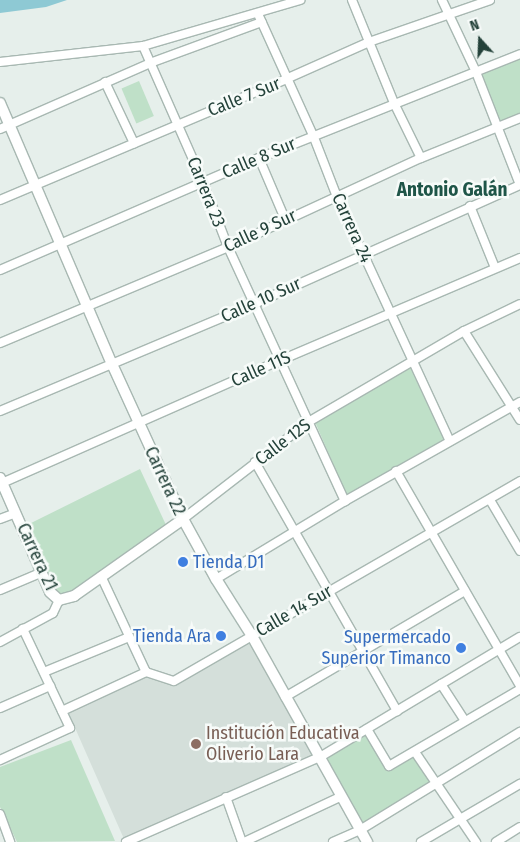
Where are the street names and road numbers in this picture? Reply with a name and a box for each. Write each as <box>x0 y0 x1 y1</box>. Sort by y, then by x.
street label: Calle 7 Sur <box>205 73 283 121</box>
street label: Calle 8 Sur <box>219 133 299 183</box>
street label: Carrera 23 <box>182 154 230 230</box>
street label: Carrera 24 <box>327 190 377 266</box>
street label: Calle 9 Sur <box>220 205 300 257</box>
street label: Calle 10 Sur <box>218 273 304 327</box>
street label: Calle 11S <box>228 346 294 392</box>
street label: Calle 12S <box>251 414 315 470</box>
street label: Carrera 22 <box>140 443 190 519</box>
street label: Carrera 21 <box>12 520 62 594</box>
street label: Calle 14 Sur <box>252 580 336 642</box>

